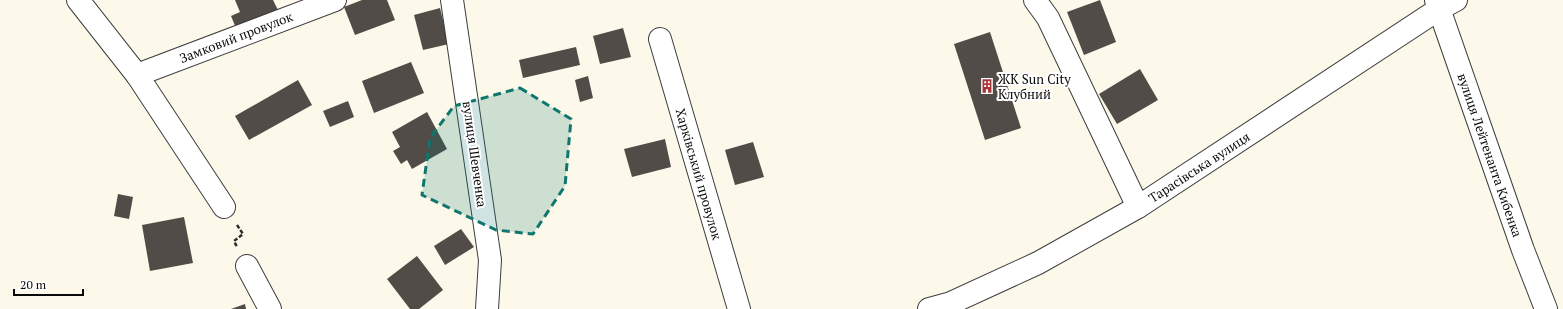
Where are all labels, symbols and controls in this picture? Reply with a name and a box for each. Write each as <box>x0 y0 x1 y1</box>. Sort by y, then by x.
street label: Замковий провулок <box>177 7 296 67</box>
place label: ЖК Sun City Клубний <box>998 70 1071 103</box>
street label: вулиця Лейтенанта Кибенка <box>1453 71 1527 240</box>
building icon: ЖК Sun City Клубний <box>979 78 995 94</box>
street label: вулиця Шевченка <box>459 100 491 209</box>
street label: Харківський провулок <box>672 106 727 243</box>
street label: Тарасівська вулиця <box>1145 127 1253 207</box>
scale bar <box>14 271 83 297</box>
text: 20 m <box>20 277 47 292</box>

